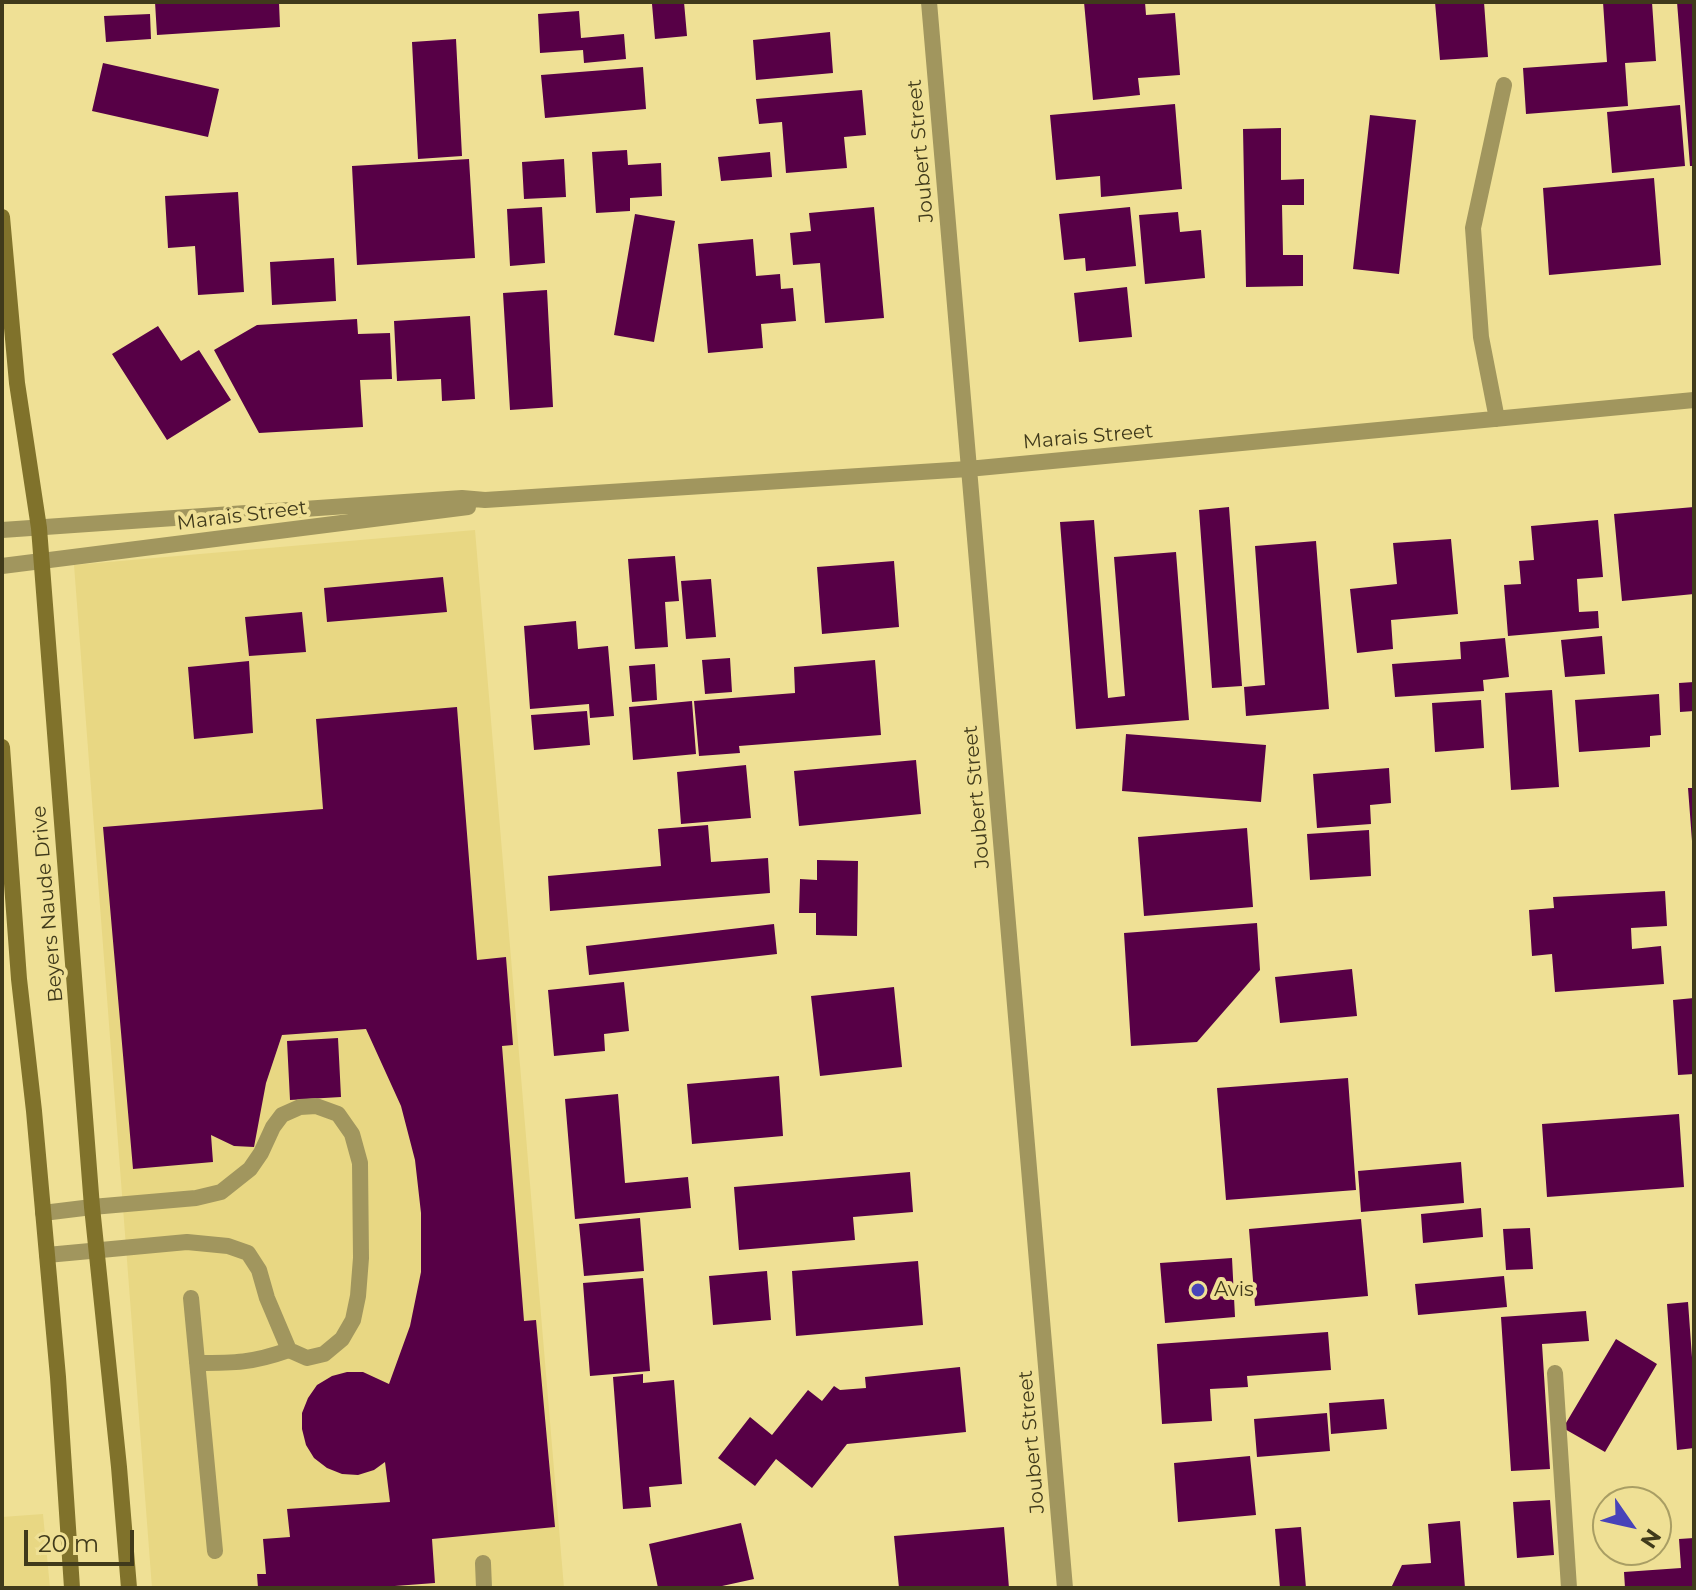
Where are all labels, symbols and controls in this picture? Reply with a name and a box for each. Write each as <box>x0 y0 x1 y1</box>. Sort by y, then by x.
street label: Joubert Street <box>903 78 939 224</box>
street label: Marais Street <box>1022 419 1154 455</box>
street label: Marais Street <box>176 496 308 536</box>
street label: Joubert Street <box>959 724 995 870</box>
street label: Beyers Naude Drive <box>27 805 69 1003</box>
place label: Avis <box>1214 1278 1254 1302</box>
marker: Avis <box>1189 1281 1207 1299</box>
street label: Joubert Street <box>1014 1369 1050 1515</box>
north arrow <box>1592 1486 1672 1566</box>
scale bar <box>28 1514 138 1564</box>
text: N <box>1634 1524 1667 1554</box>
text: 20 m <box>38 1529 99 1558</box>

